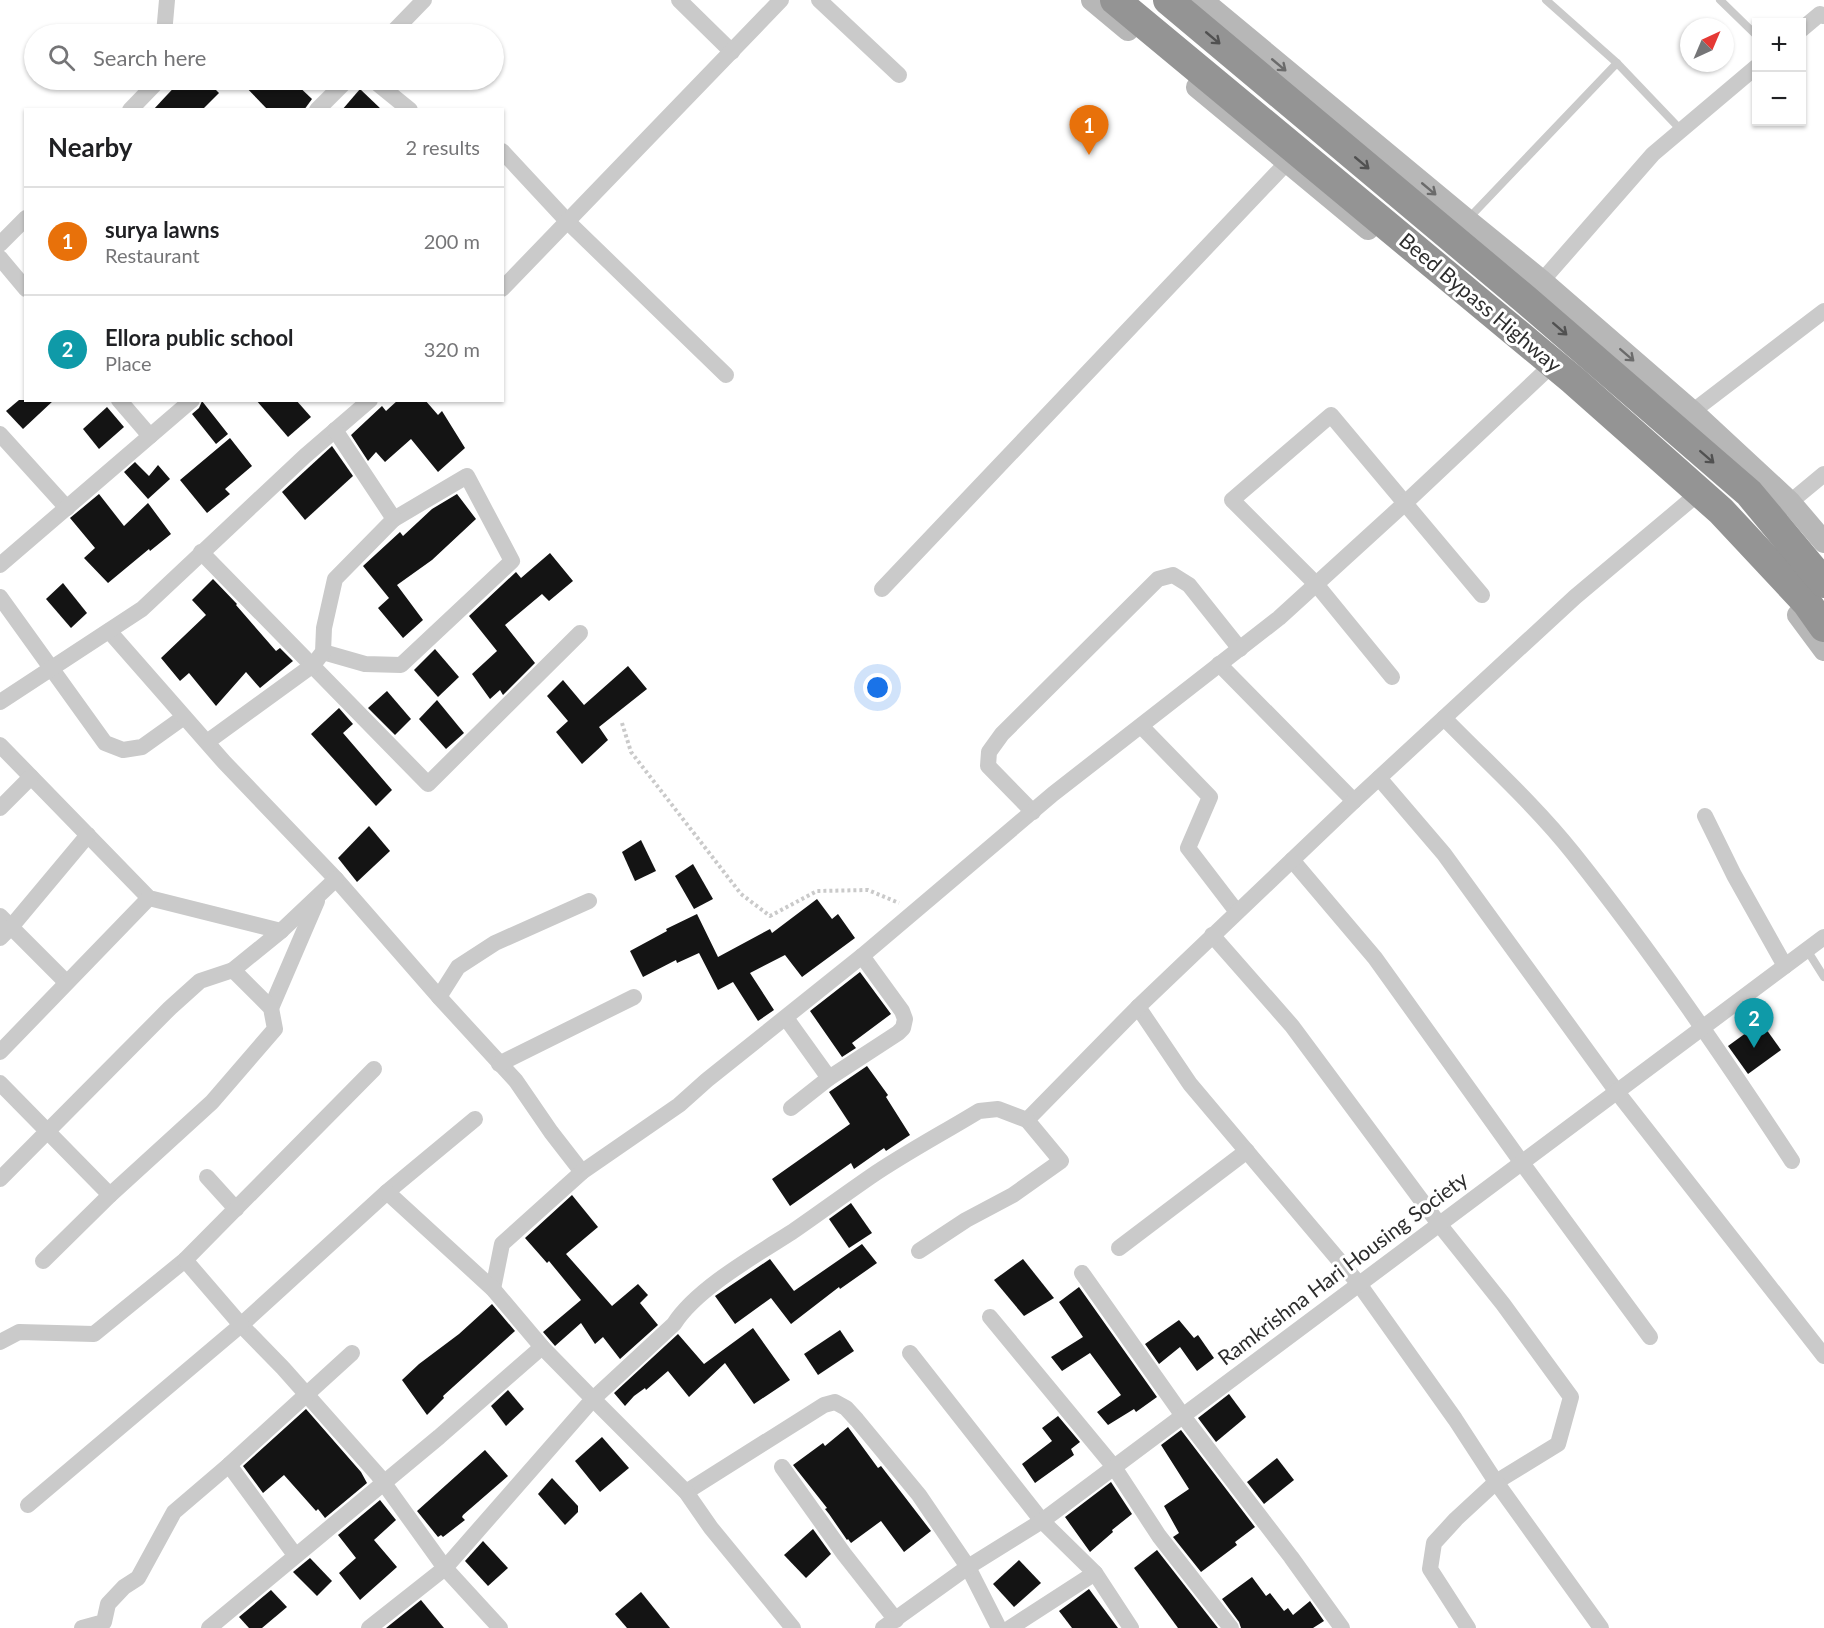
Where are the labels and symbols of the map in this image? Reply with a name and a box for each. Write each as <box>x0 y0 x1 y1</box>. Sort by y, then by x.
north arrow <box>1680 18 1734 72</box>
one-way arrow <box>1205 31 1221 44</box>
one-way arrow <box>1271 58 1287 71</box>
pin: 1 <box>1070 106 1108 155</box>
one-way arrow <box>1354 156 1369 170</box>
one-way arrow <box>1421 183 1437 196</box>
street label: Beed Bypass Highway <box>1395 227 1567 377</box>
one-way arrow <box>1552 322 1567 336</box>
one-way arrow <box>1619 348 1634 362</box>
one-way arrow <box>1699 450 1714 464</box>
your location <box>863 673 892 702</box>
pin: 2 <box>1734 998 1774 1048</box>
street label: Ramkrishna Hari Housing Society <box>1212 1166 1472 1370</box>

